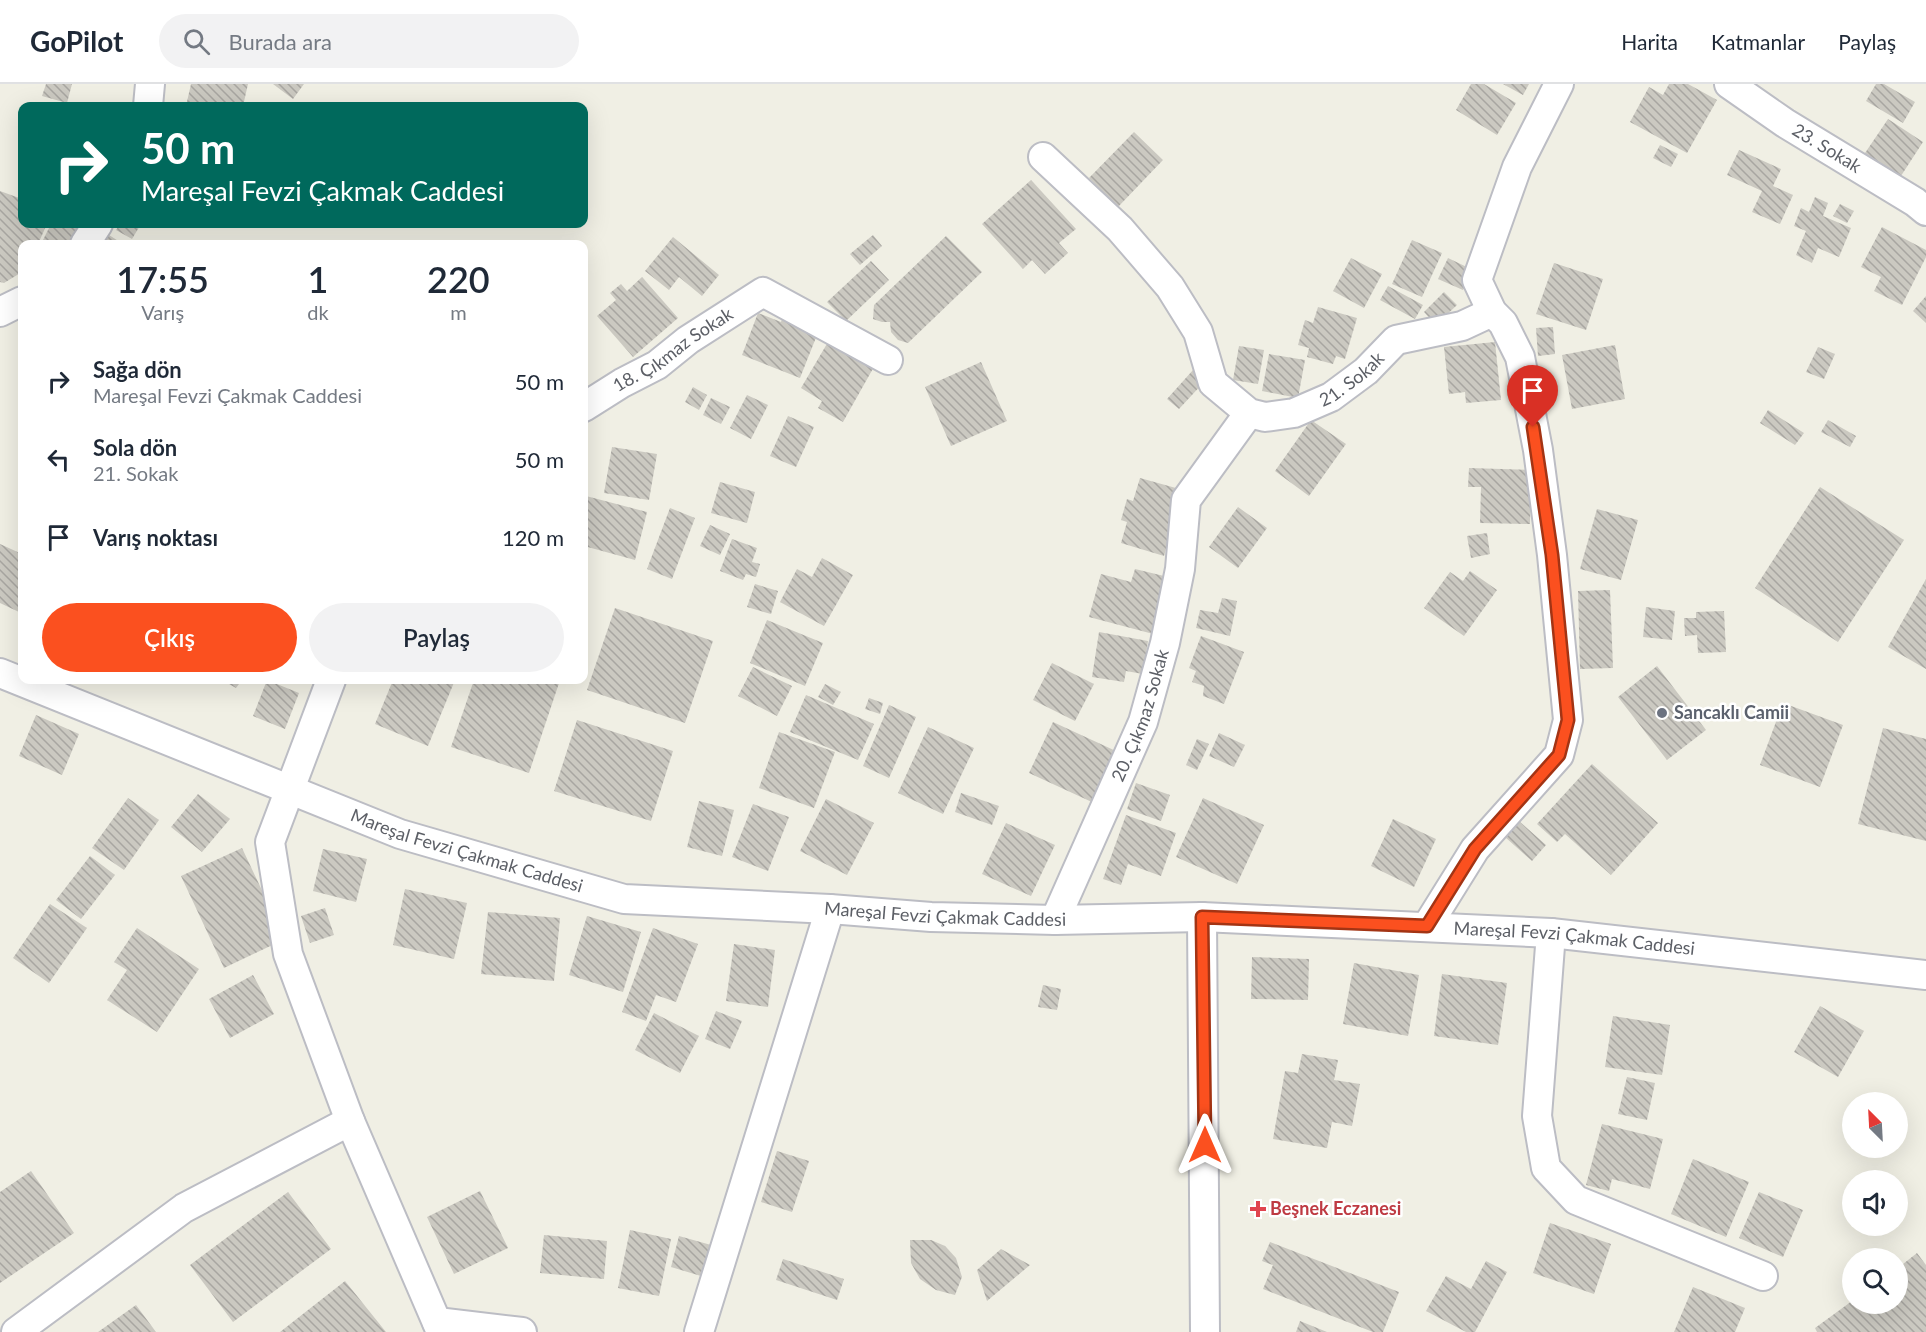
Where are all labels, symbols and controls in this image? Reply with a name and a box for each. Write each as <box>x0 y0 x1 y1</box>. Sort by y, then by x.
search box <box>159 14 579 68</box>
text: GoPilot <box>30 24 123 58</box>
icon: search <box>180 25 213 58</box>
text: Burada ara <box>228 28 332 55</box>
text: Harita <box>1621 29 1678 54</box>
text: Katmanlar <box>1711 29 1805 54</box>
text: Paylaş <box>1838 29 1896 54</box>
street label: 23. Sokak <box>1789 118 1867 177</box>
text: 50 m <box>141 123 235 173</box>
icon: right <box>42 126 120 204</box>
text: Mareşal Fevzi Çakmak Caddesi <box>141 174 504 207</box>
text: 17:55 <box>116 257 209 301</box>
text: 1 <box>308 257 328 301</box>
text: 220 <box>427 257 490 301</box>
text: Varış <box>141 300 184 324</box>
text: dk <box>307 300 329 324</box>
text: m <box>450 300 467 324</box>
street label: 18. Çıkmaz Sokak <box>608 302 737 396</box>
street label: 21. Sokak <box>1316 346 1389 411</box>
text: Sağa dön <box>93 356 182 383</box>
icon: right <box>42 365 75 398</box>
pin <box>1507 365 1558 427</box>
text: 50 m <box>515 368 564 395</box>
icon: arrive <box>1516 374 1549 407</box>
text: Mareşal Fevzi Çakmak Caddesi <box>93 383 362 407</box>
text: Sola dön <box>93 434 177 461</box>
icon: left <box>42 443 75 476</box>
text: 50 m <box>515 446 564 473</box>
text: 21. Sokak <box>93 461 178 485</box>
icon: arrive <box>42 521 75 554</box>
text: Varış noktası <box>93 524 218 551</box>
text: 120 m <box>502 524 564 551</box>
button: Çıkış <box>42 603 297 672</box>
button: Paylaş <box>309 603 564 672</box>
street label: 20. Çıkmaz Sokak <box>1106 646 1173 785</box>
place label: Sancaklı Camii <box>1674 701 1789 723</box>
marker: Sancaklı Camii <box>1655 706 1669 720</box>
street label: Mareşal Fevzi Çakmak Caddesi <box>348 803 586 897</box>
street label: Mareşal Fevzi Çakmak Caddesi <box>823 897 1066 930</box>
street label: Mareşal Fevzi Çakmak Caddesi <box>1453 917 1696 959</box>
north arrow <box>1842 1092 1908 1158</box>
map controls <box>1842 1092 1908 1314</box>
position arrow <box>1173 1113 1237 1177</box>
button: sound <box>1842 1170 1908 1236</box>
place label: Beşnek Eczanesi <box>1270 1197 1401 1219</box>
marker: Beşnek Eczanesi <box>1251 1202 1265 1216</box>
button: search <box>1842 1248 1908 1314</box>

